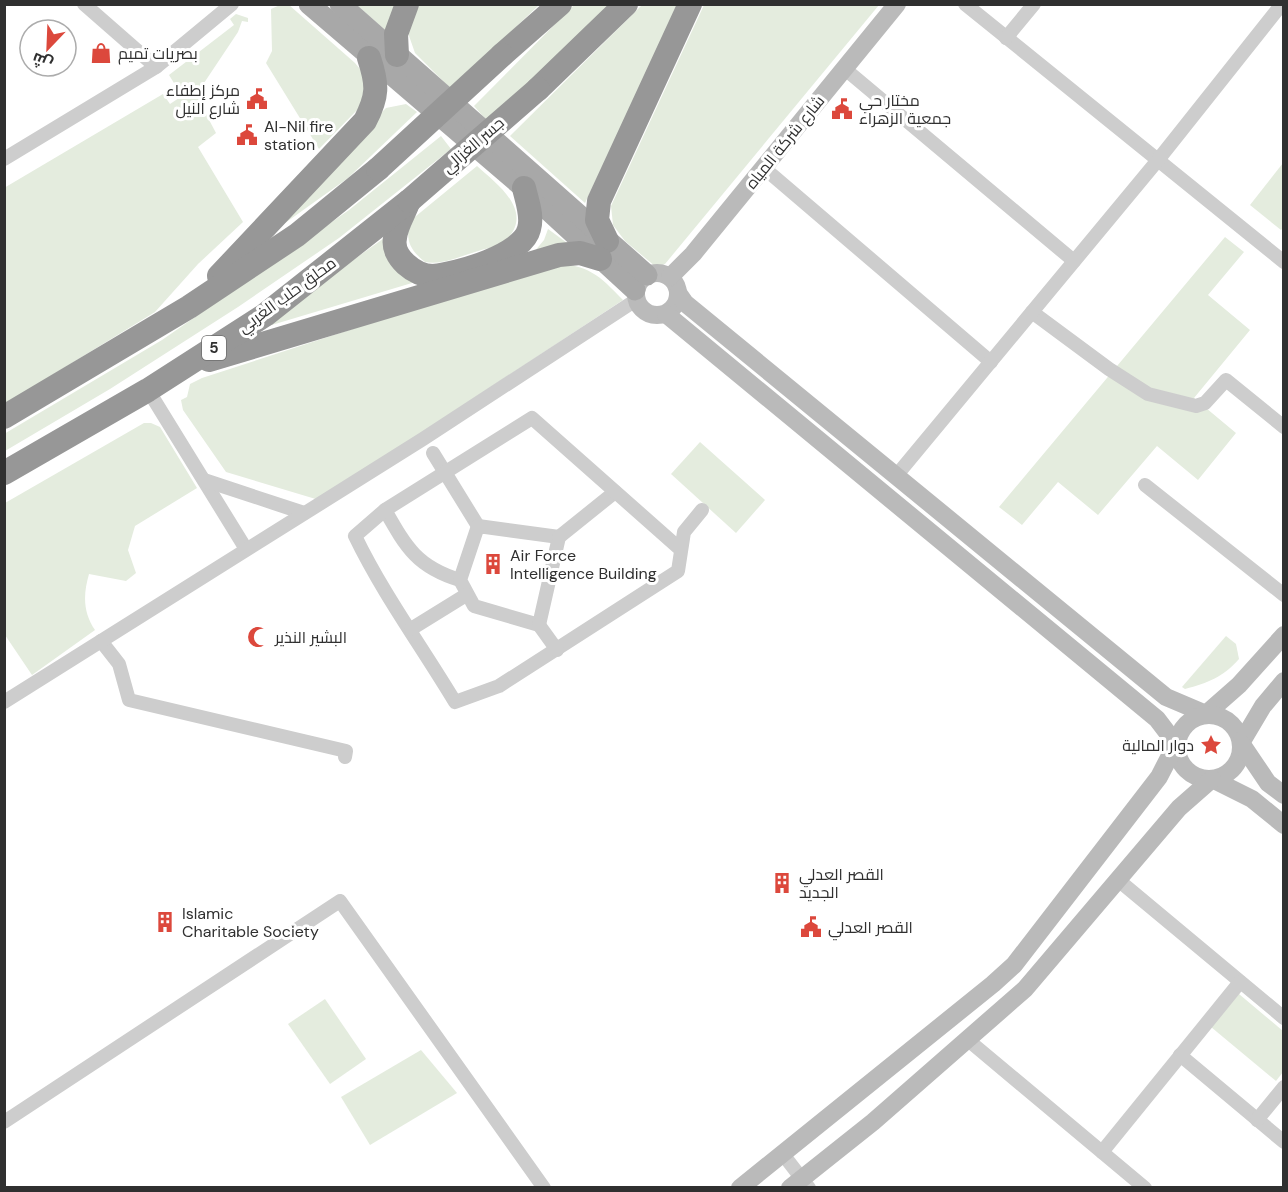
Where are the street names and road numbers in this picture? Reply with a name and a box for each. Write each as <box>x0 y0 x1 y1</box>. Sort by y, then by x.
street label: شارع شركة المياه <box>741 91 830 194</box>
street label: جسر الغزالي <box>438 112 510 180</box>
street label: محلق حلب الغربي <box>234 252 342 340</box>
road number: 5 <box>202 336 226 360</box>

